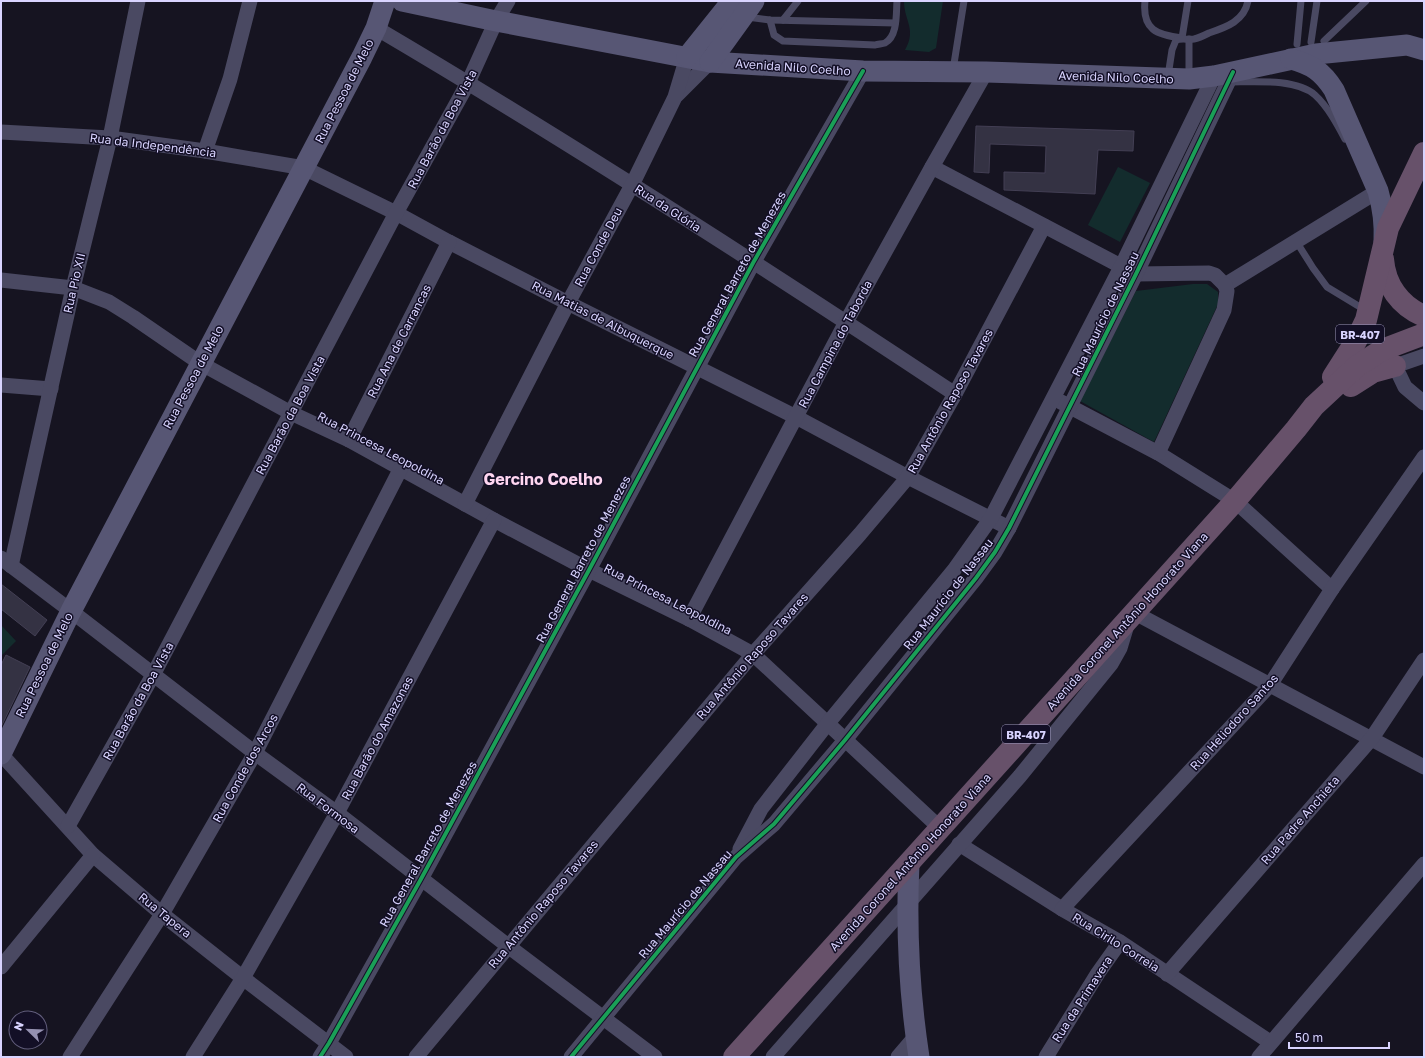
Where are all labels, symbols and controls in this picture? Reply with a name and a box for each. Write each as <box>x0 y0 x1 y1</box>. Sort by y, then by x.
street label: Rua Pessoa de Melo <box>311 36 377 146</box>
street label: Avenida Nilo Coelho <box>735 55 851 79</box>
street label: Rua Barão da Boa Vista <box>404 67 480 191</box>
street label: Avenida Nilo Coelho <box>1058 67 1174 87</box>
street label: Rua da Independência <box>89 130 217 160</box>
street label: Rua da Glória <box>632 181 704 235</box>
street label: Rua General Barreto de Menezes <box>685 188 789 360</box>
street label: Rua Conde Deu <box>571 205 625 289</box>
street label: Rua Maurício de Nassau <box>1068 249 1142 379</box>
street label: Rua Pio XII <box>60 251 88 315</box>
street label: Rua Matias de Albuquerque <box>529 278 677 362</box>
street label: Rua Campina do Taborda <box>795 278 875 410</box>
street label: Rua Ana de Carrancas <box>364 282 434 400</box>
street label: Rua Pessoa de Melo <box>159 323 227 431</box>
road number: BR-407 <box>1336 325 1384 343</box>
street label: Rua Antônio Raposo Tavares <box>904 326 996 476</box>
street label: Rua Barão da Boa Vista <box>252 353 328 477</box>
street label: Rua Princesa Leopoldina <box>315 408 447 488</box>
district label: Gercino Coelho <box>483 469 603 489</box>
street label: Rua General Barreto de Menezes <box>532 473 634 645</box>
street label: Avenida Coronel Antônio Honorato Viana <box>1043 529 1211 713</box>
street label: Rua Maurício de Nassau <box>900 535 996 653</box>
street label: Rua Princesa Leopoldina <box>601 560 735 638</box>
street label: Rua Antônio Raposo Tavares <box>693 590 811 722</box>
street label: Rua Pessoa de Melo <box>12 610 76 720</box>
street label: Rua Barão da Boa Vista <box>99 639 177 763</box>
street label: Rua Heliodoro Santos <box>1187 671 1281 773</box>
street label: Rua Barão do Amazonas <box>338 673 416 803</box>
street label: Rua Conde dos Arcos <box>209 711 281 825</box>
road number: BR-407 <box>1002 725 1050 743</box>
street label: Rua General Barreto de Menezes <box>376 758 480 930</box>
street label: Avenida Coronel Antônio Honorato Viana <box>826 770 994 954</box>
street label: Rua Padre Anchieta <box>1257 773 1343 867</box>
street label: Rua Formosa <box>294 779 362 837</box>
street label: Rua Antônio Raposo Tavares <box>485 837 601 971</box>
street label: Rua Maurício de Nassau <box>635 847 735 961</box>
street label: Rua Tapera <box>135 889 195 941</box>
street label: Rua Cirilo Correia <box>1070 909 1162 975</box>
street label: Rua da Primavera <box>1049 953 1115 1045</box>
north arrow <box>8 1010 48 1050</box>
text: N <box>11 1020 26 1032</box>
scale bar <box>1289 1024 1389 1050</box>
text: 50 m <box>1295 1030 1323 1045</box>

